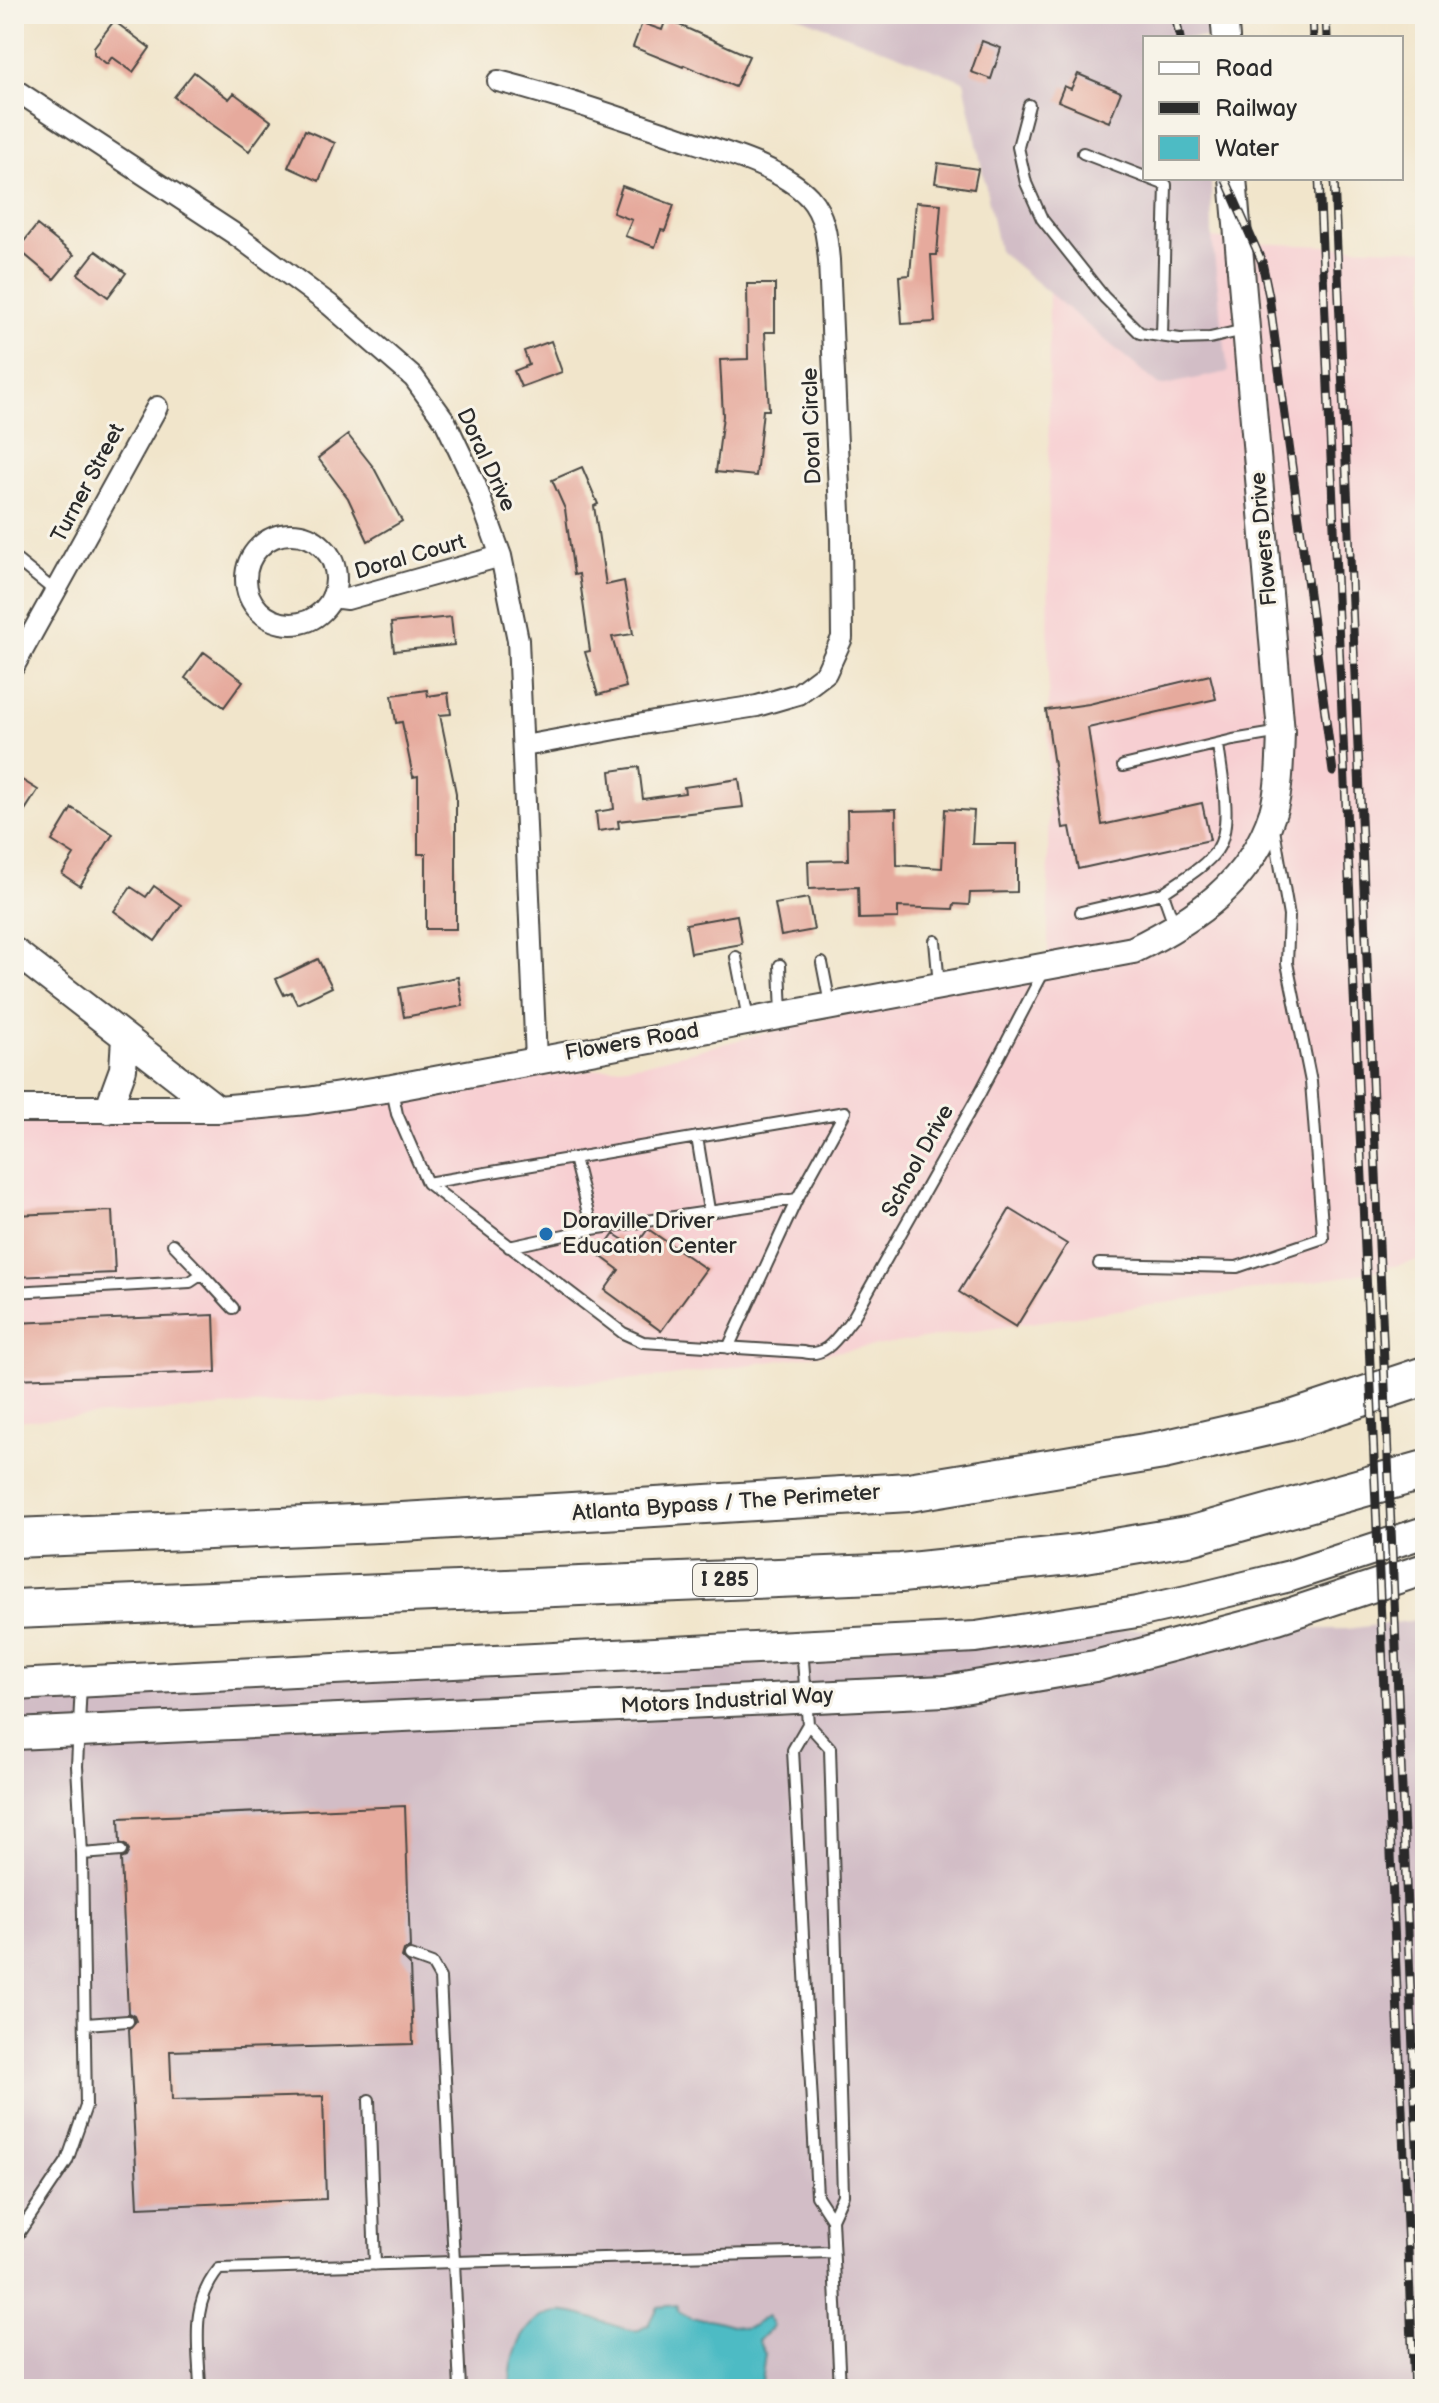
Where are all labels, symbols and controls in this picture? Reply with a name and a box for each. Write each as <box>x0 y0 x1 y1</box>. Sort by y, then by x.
legend <box>1143 36 1403 180</box>
text: Road <box>1215 54 1273 83</box>
text: Railway <box>1215 94 1297 123</box>
text: Water <box>1215 134 1279 163</box>
street label: Doral Circle <box>796 367 828 485</box>
street label: Doral Drive <box>450 404 522 516</box>
street label: Turner Street <box>45 419 131 547</box>
street label: Flowers Drive <box>1245 471 1283 607</box>
street label: Doral Court <box>351 528 469 586</box>
street label: Flowers Road <box>563 1017 701 1067</box>
street label: School Drive <box>876 1100 960 1222</box>
place label: Doraville Driver Education Center <box>562 1208 737 1260</box>
marker: Doraville Driver Education Center <box>537 1225 555 1243</box>
street label: Atlanta Bypass / The Perimeter <box>571 1479 882 1527</box>
road number: I 285 <box>693 1564 757 1596</box>
street label: Motors Industrial Way <box>620 1682 834 1720</box>

